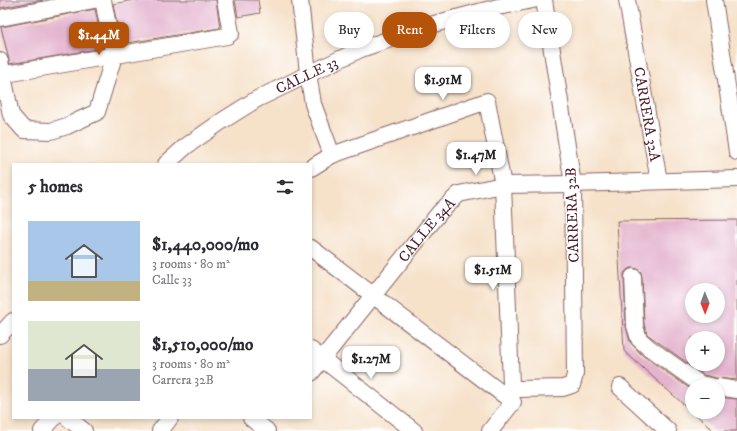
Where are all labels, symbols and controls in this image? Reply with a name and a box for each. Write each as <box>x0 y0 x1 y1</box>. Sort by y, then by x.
chip: Buy <box>324 12 374 48</box>
chip: Rent <box>382 12 437 48</box>
chip: Filters <box>445 12 510 48</box>
chip: New <box>518 12 572 48</box>
pin: $1.44M <box>66 22 132 56</box>
text: $1.44M <box>78 27 120 43</box>
street label: CALLE 33 <box>273 53 341 99</box>
street label: CARRERA 32A <box>629 66 664 163</box>
pin: $1.91M <box>410 67 476 101</box>
text: $1.91M <box>424 72 462 88</box>
pin: $1.47M <box>443 142 509 176</box>
text: $1.47M <box>456 147 496 163</box>
street label: CARRERA 32B <box>561 167 584 263</box>
text: 5 homes <box>28 176 83 198</box>
icon: filters <box>274 176 296 198</box>
street label: CALLE 34A <box>394 193 460 266</box>
text: $1,440,000/mo <box>152 234 259 256</box>
icon: home <box>60 237 108 285</box>
text: 3 rooms · 80 m² <box>152 256 230 272</box>
pin: $1.51M <box>460 257 526 291</box>
text: $1.51M <box>474 262 512 278</box>
text: Calle 33 <box>152 272 192 288</box>
north arrow <box>685 283 725 323</box>
map controls <box>685 283 725 419</box>
button: + <box>685 331 725 371</box>
text: $1,510,000/mo <box>152 334 253 356</box>
icon: home <box>60 337 108 385</box>
pin: $1.27M <box>338 346 404 380</box>
text: $1.27M <box>351 351 391 367</box>
text: 3 rooms · 80 m² <box>152 356 230 372</box>
text: Carrera 32B <box>152 372 214 388</box>
button: − <box>685 379 725 419</box>

